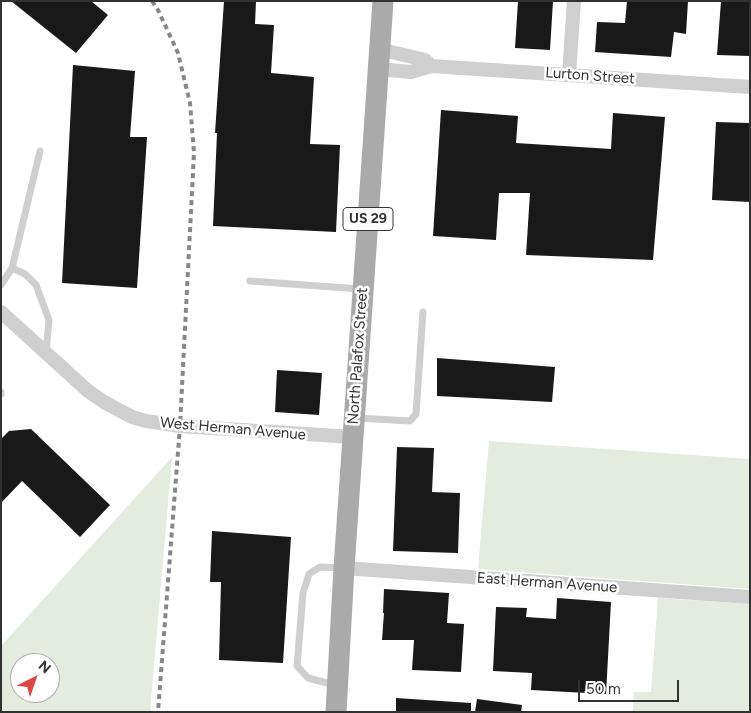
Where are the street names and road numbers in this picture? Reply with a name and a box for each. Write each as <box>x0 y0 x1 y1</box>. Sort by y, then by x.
street label: Lurton Street <box>545 64 635 88</box>
road number: US 29 <box>343 208 393 230</box>
street label: North Palafox Street <box>344 287 372 425</box>
street label: West Herman Avenue <box>159 414 307 444</box>
street label: East Herman Avenue <box>476 569 618 597</box>

